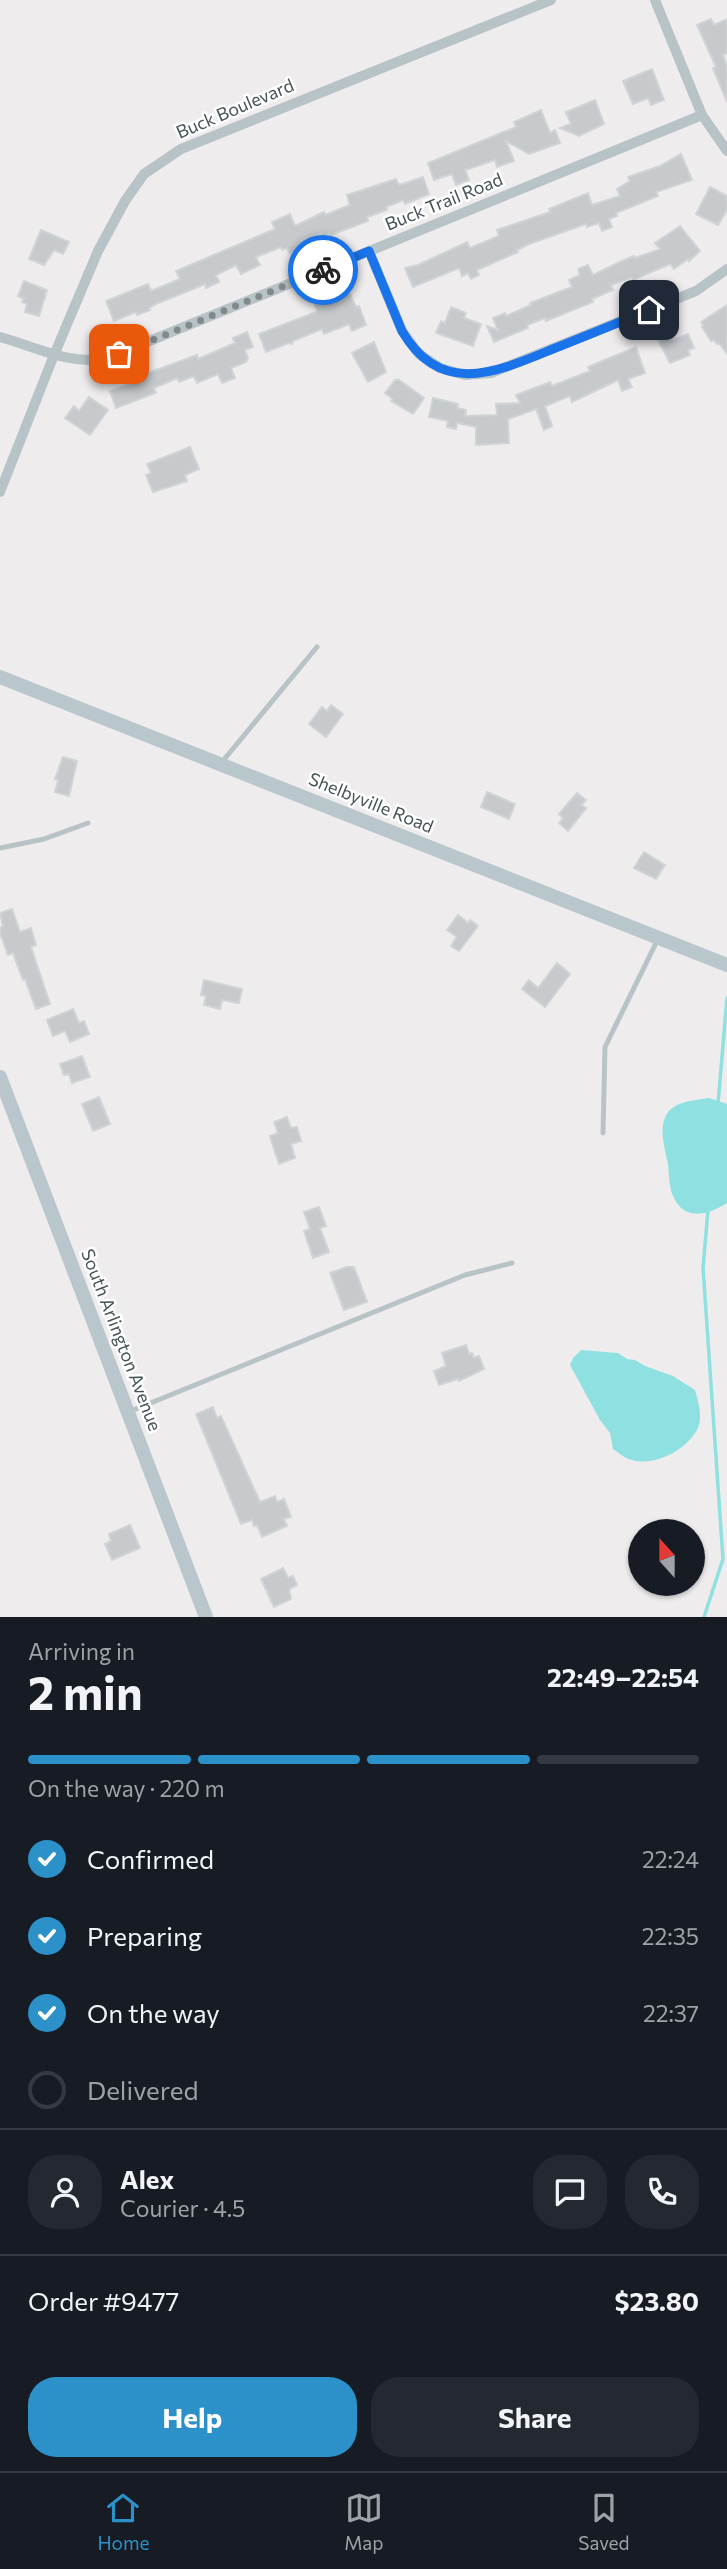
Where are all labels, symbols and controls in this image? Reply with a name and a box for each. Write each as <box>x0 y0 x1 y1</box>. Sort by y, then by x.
street label: Buck Boulevard <box>172 73 297 143</box>
street label: Buck Trail Road <box>382 167 506 235</box>
courier <box>288 235 358 305</box>
icon: bike <box>304 251 342 289</box>
pin <box>619 280 679 340</box>
icon: home <box>630 291 668 329</box>
pin <box>89 324 149 384</box>
icon: bag <box>100 335 138 373</box>
street label: Shelbyville Road <box>306 767 437 837</box>
street label: South Arlington Avenue <box>77 1246 167 1434</box>
north arrow <box>628 1519 705 1596</box>
map controls <box>628 1519 705 1596</box>
text: Arriving in <box>28 1637 135 1665</box>
text: 22:49–22:54 <box>547 1661 699 1692</box>
text: 2 min <box>28 1663 143 1719</box>
text: On the way · 220 m <box>28 1774 225 1802</box>
icon: check <box>28 1840 66 1878</box>
text: Confirmed <box>87 1843 214 1874</box>
text: 22:24 <box>642 1845 699 1873</box>
icon: check <box>28 1917 66 1955</box>
text: Preparing <box>87 1920 202 1951</box>
text: 22:35 <box>642 1922 699 1950</box>
icon: check <box>28 1994 66 2032</box>
text: On the way <box>87 1997 220 2028</box>
text: 22:37 <box>643 1999 699 2027</box>
text: Delivered <box>87 2074 198 2105</box>
button: person <box>28 2155 102 2229</box>
button: chat <box>533 2155 607 2229</box>
button: phone <box>625 2155 699 2229</box>
text: Alex <box>120 2163 174 2194</box>
text: Courier · 4.5 <box>120 2194 245 2222</box>
text: Order #9477 <box>28 2285 179 2316</box>
text: $23.80 <box>615 2285 699 2316</box>
button: Help <box>28 2377 357 2457</box>
button: Share <box>371 2377 699 2457</box>
tab: Home <box>97 2489 150 2554</box>
tab: Map <box>344 2489 384 2554</box>
tab: Saved <box>578 2489 630 2554</box>

